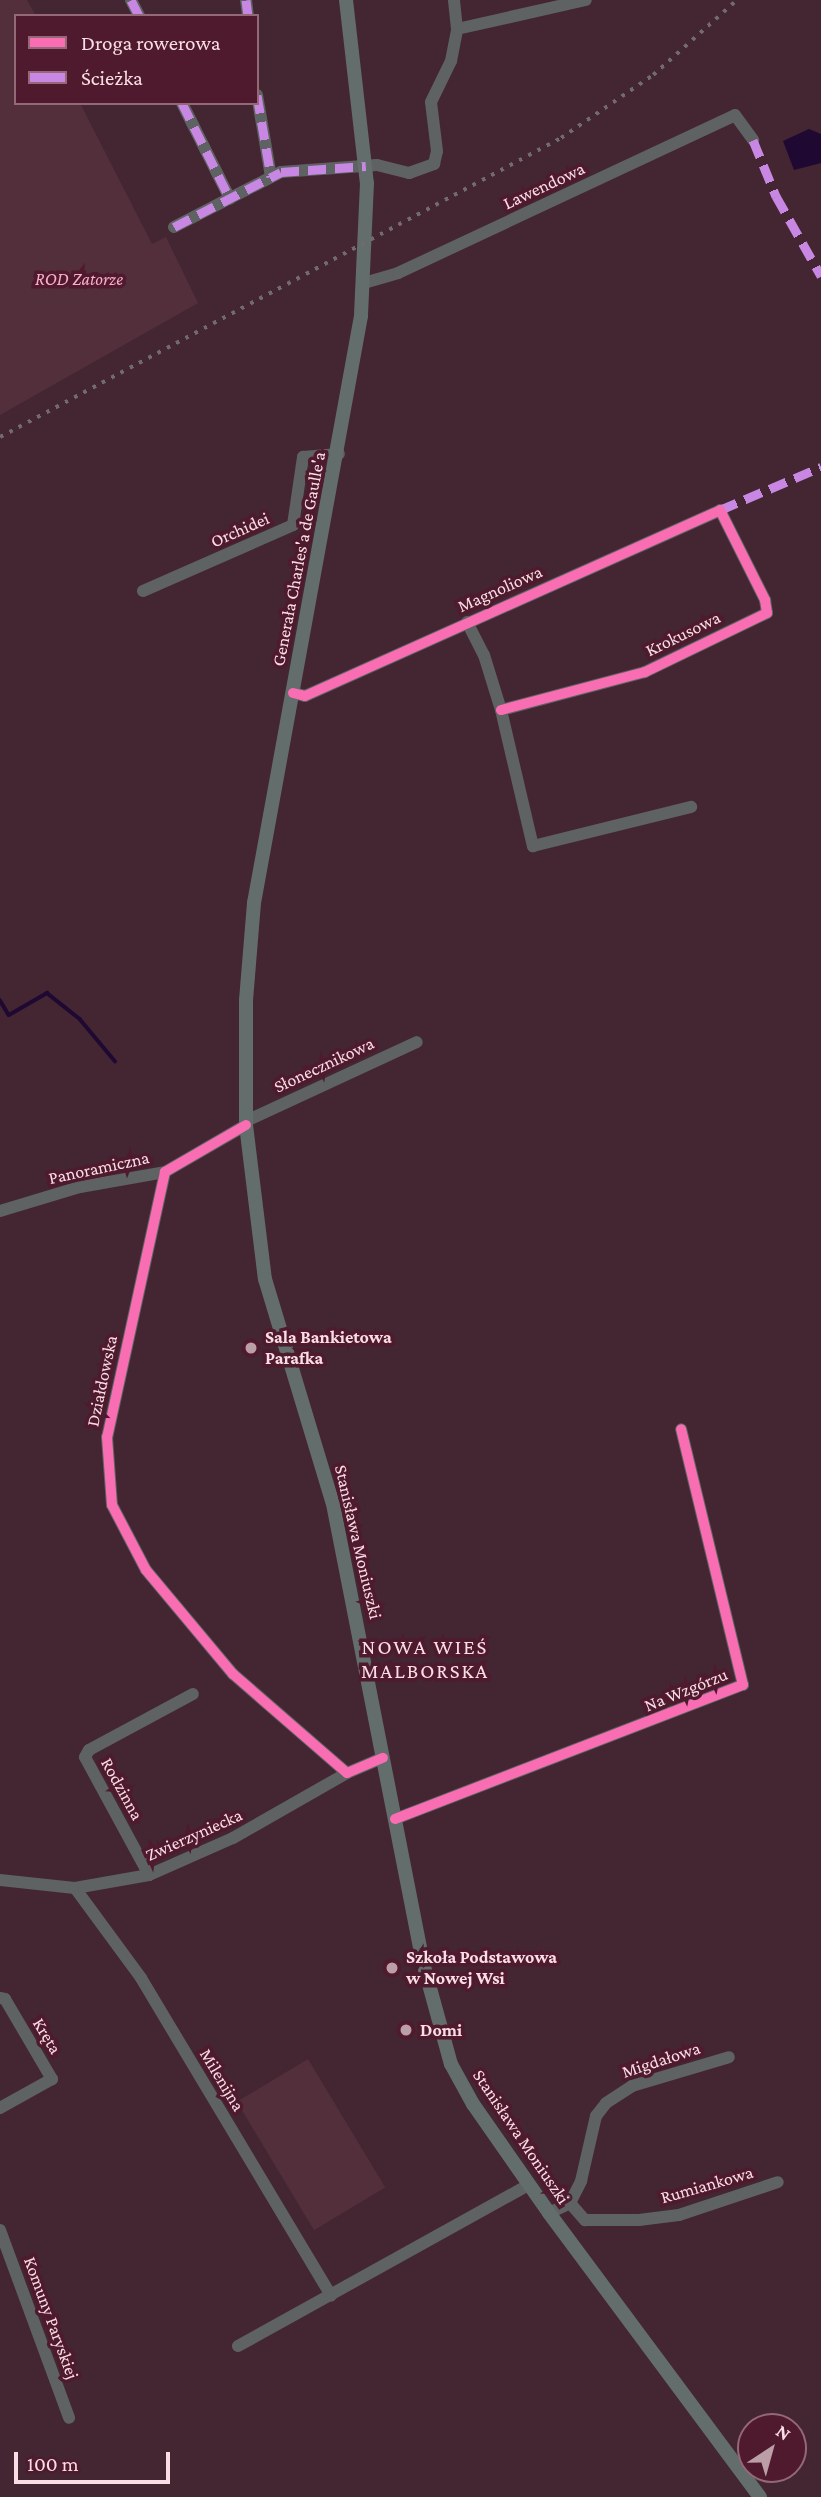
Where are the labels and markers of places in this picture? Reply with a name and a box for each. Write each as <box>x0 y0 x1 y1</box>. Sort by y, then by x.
place label: Sala Bankietowa Parafka <box>265 1327 392 1370</box>
marker: Sala Bankietowa Parafka <box>243 1340 259 1356</box>
place label: Szkoła Podstawowa w Nowej Wsi <box>406 1947 557 1990</box>
marker: Szkoła Podstawowa w Nowej Wsi <box>384 1960 400 1976</box>
place label: Domi <box>420 2019 462 2041</box>
marker: Domi <box>398 2022 414 2038</box>

